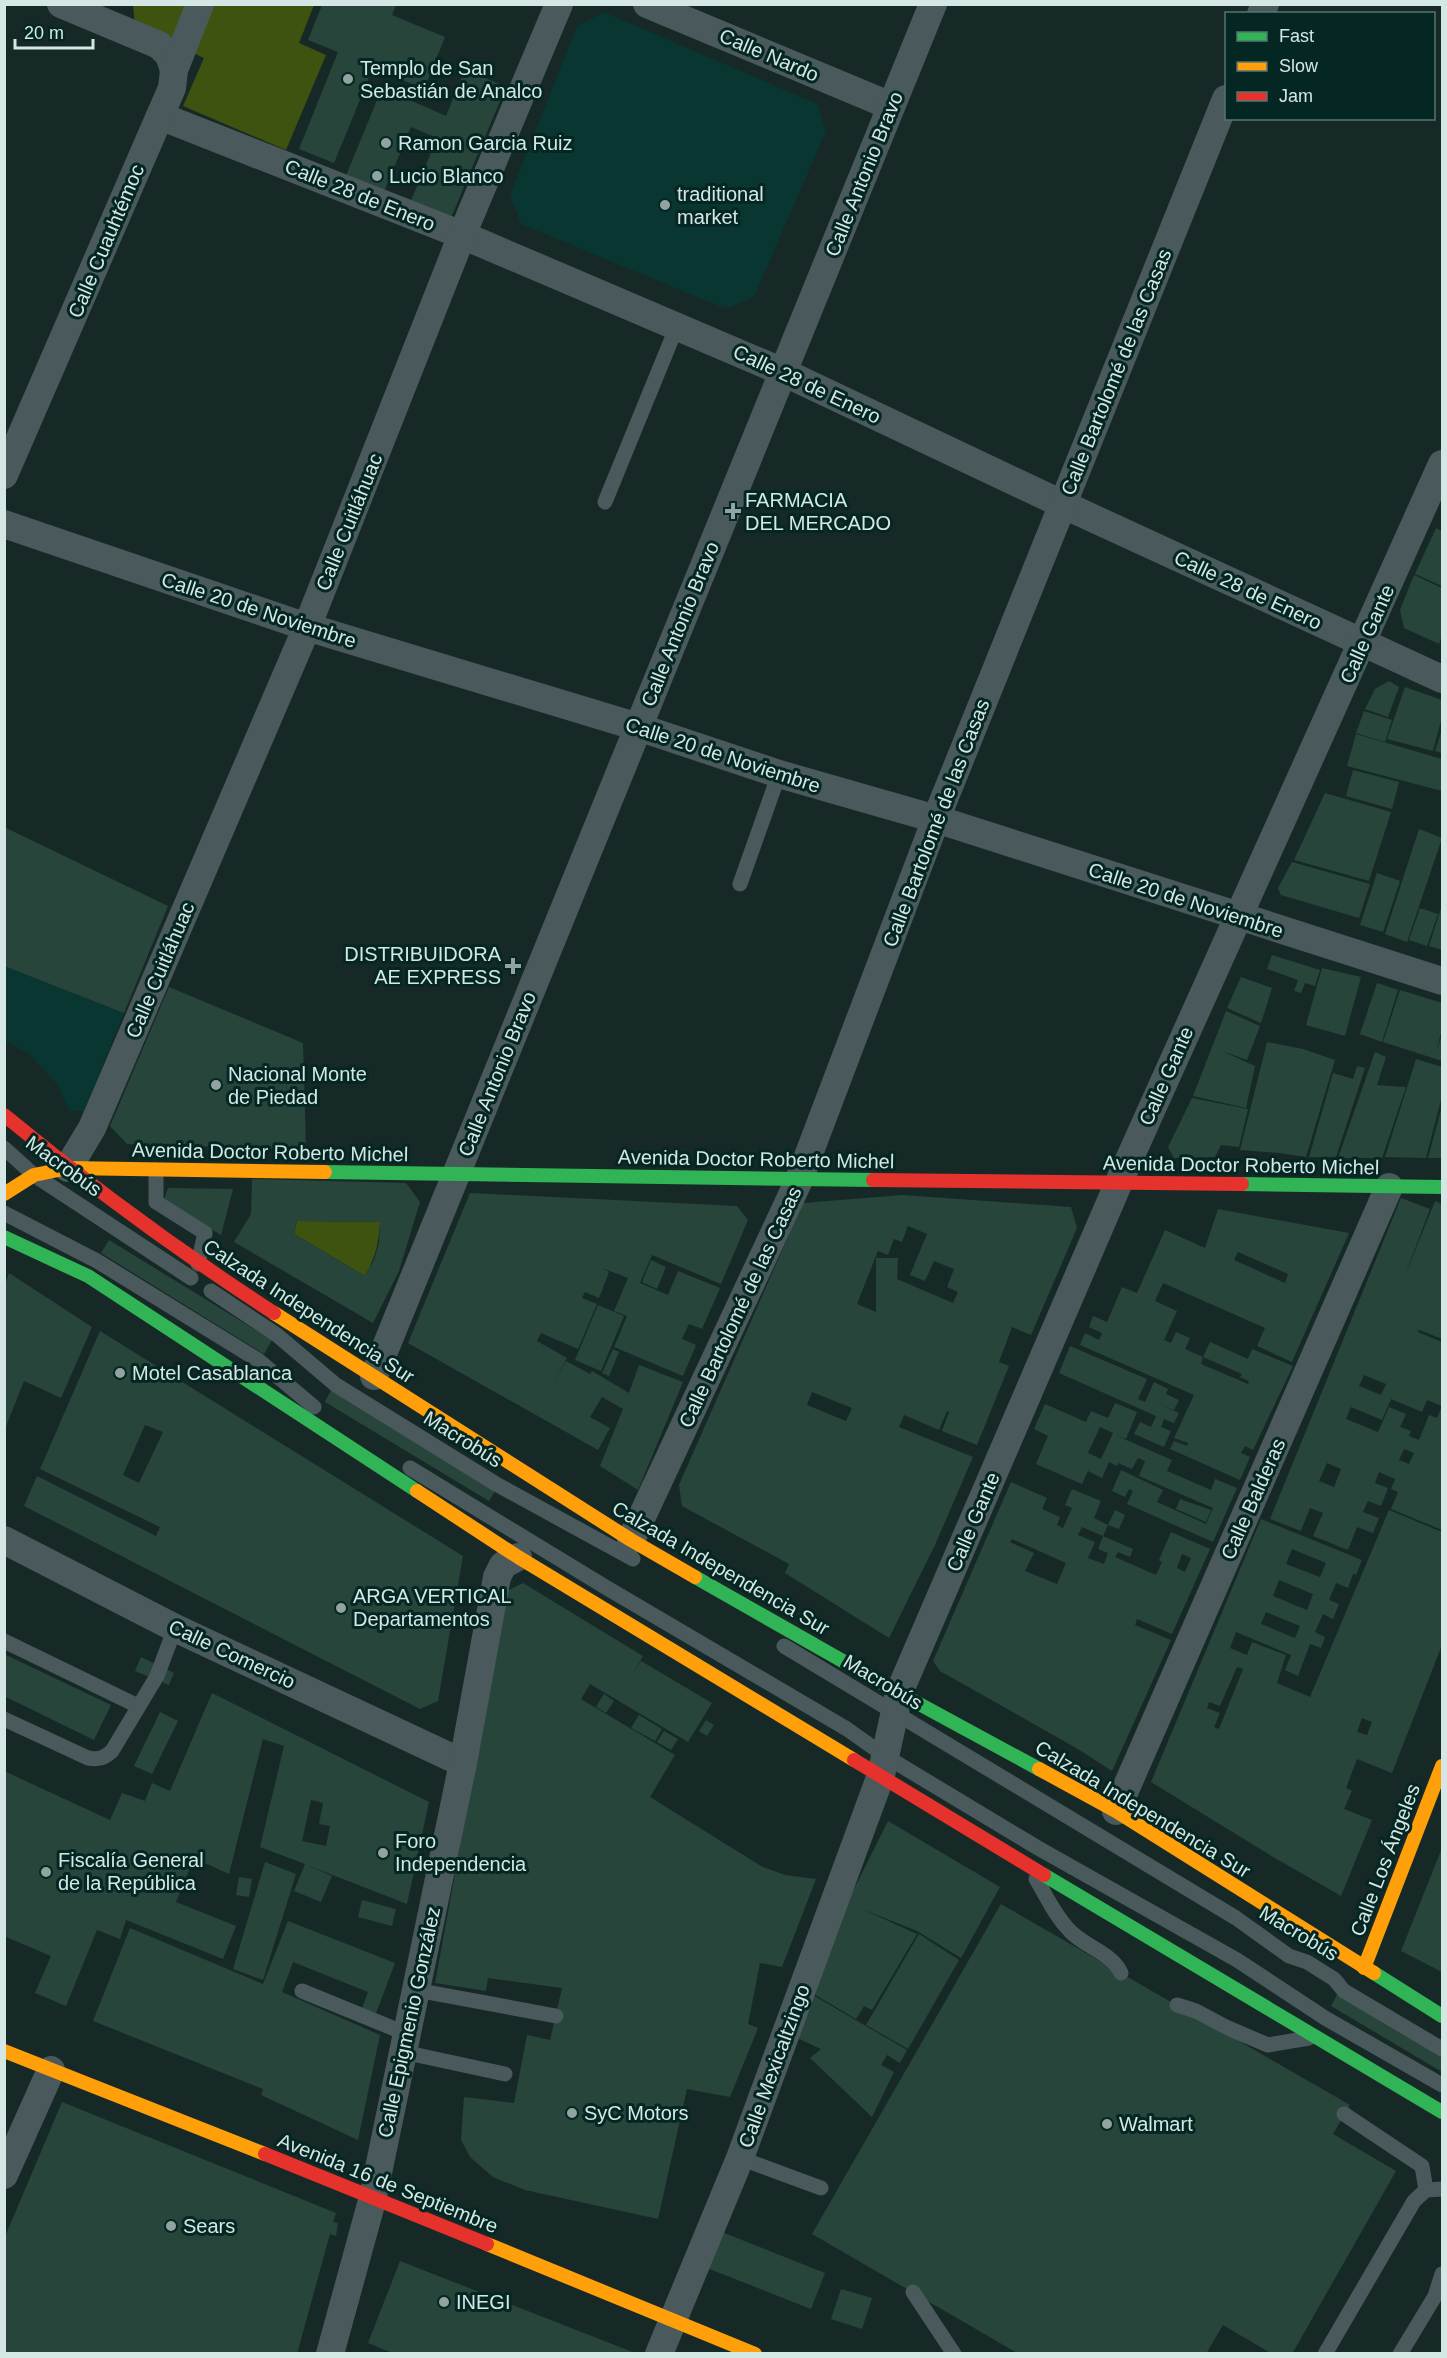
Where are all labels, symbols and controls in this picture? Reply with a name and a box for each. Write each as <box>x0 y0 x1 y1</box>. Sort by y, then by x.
scale bar <box>15 12 93 50</box>
legend <box>1225 12 1435 120</box>
text: 20 m <box>24 23 64 43</box>
street label: Calle Nardo <box>716 24 822 86</box>
text: Fast <box>1279 26 1314 46</box>
text: Slow <box>1279 56 1319 76</box>
place label: Templo de San Sebastián de Analco <box>360 57 542 102</box>
marker: Templo de San Sebastián de Analco <box>341 72 355 86</box>
text: Jam <box>1279 86 1313 106</box>
street label: Calle Antonio Bravo <box>821 88 907 260</box>
place label: Ramon Garcia Ruiz <box>398 132 573 154</box>
marker: Ramon Garcia Ruiz <box>379 136 393 150</box>
street label: Calle 28 de Enero <box>282 155 438 235</box>
street label: Calle Cuauhtémoc <box>64 161 148 321</box>
place label: Lucio Blanco <box>389 165 504 187</box>
marker: Lucio Blanco <box>370 169 384 183</box>
place label: traditional market <box>677 183 764 228</box>
marker: traditional market <box>658 198 672 212</box>
street label: Calle Bartolomé de las Casas <box>1056 246 1176 498</box>
street label: Calle 28 de Enero <box>730 340 884 428</box>
street label: Calle Cuitláhuac <box>312 450 386 594</box>
place label: FARMACIA DEL MERCADO <box>745 489 891 534</box>
marker: FARMACIA DEL MERCADO <box>726 504 740 518</box>
street label: Calle Antonio Bravo <box>637 538 723 710</box>
street label: Calle 28 de Enero <box>1171 546 1325 634</box>
street label: Calle 20 de Noviembre <box>159 568 359 652</box>
street label: Calle Gante <box>1335 581 1399 687</box>
street label: Calle Bartolomé de las Casas <box>879 696 993 950</box>
street label: Calle 20 de Noviembre <box>623 713 823 797</box>
street label: Calle 20 de Noviembre <box>1086 858 1286 942</box>
street label: Calle Cuitláhuac <box>121 899 199 1041</box>
place label: DISTRIBUIDORA AE EXPRESS <box>344 943 502 988</box>
marker: DISTRIBUIDORA AE EXPRESS <box>506 959 520 973</box>
street label: Calle Antonio Bravo <box>454 988 540 1160</box>
street label: Calle Gante <box>1134 1023 1198 1129</box>
place label: Nacional Monte de Piedad <box>228 1063 367 1108</box>
marker: Nacional Monte de Piedad <box>209 1078 223 1092</box>
street label: Macrobús <box>22 1131 106 1201</box>
street label: Avenida Doctor Roberto Michel <box>132 1139 408 1165</box>
street label: Avenida Doctor Roberto Michel <box>618 1146 894 1172</box>
street label: Avenida Doctor Roberto Michel <box>1103 1152 1379 1178</box>
street label: Calle Bartolomé de las Casas <box>674 1183 806 1431</box>
street label: Calzada Independencia Sur <box>199 1235 419 1388</box>
place label: Motel Casablanca <box>132 1362 293 1384</box>
marker: Motel Casablanca <box>113 1366 127 1380</box>
street label: Macrobús <box>420 1406 506 1472</box>
street label: Calle Balderas <box>1216 1435 1290 1563</box>
street label: Calle Gante <box>942 1469 1004 1575</box>
street label: Calzada Independencia Sur <box>609 1497 834 1639</box>
place label: ARGA VERTICAL Departamentos <box>353 1585 512 1630</box>
marker: ARGA VERTICAL Departamentos <box>334 1601 348 1615</box>
street label: Calle Comercio <box>165 1615 299 1693</box>
street label: Macrobús <box>840 1650 926 1714</box>
street label: Calzada Independencia Sur <box>1032 1736 1255 1882</box>
street label: Calle Los Ángeles <box>1346 1781 1424 1939</box>
place label: Foro Independencia <box>395 1830 527 1875</box>
marker: Foro Independencia <box>376 1846 390 1860</box>
place label: Fiscalía General de la República <box>58 1849 204 1894</box>
marker: Fiscalía General de la República <box>39 1865 53 1879</box>
street label: Macrobús <box>1256 1901 1342 1965</box>
street label: Calle Epigmenio González <box>374 1904 444 2140</box>
street label: Calle Mexicaltzingo <box>734 1981 814 2151</box>
place label: SyC Motors <box>584 2102 688 2124</box>
marker: SyC Motors <box>565 2106 579 2120</box>
place label: Walmart <box>1119 2113 1193 2135</box>
marker: Walmart <box>1100 2117 1114 2131</box>
street label: Avenida 16 de Septiembre <box>275 2129 501 2237</box>
place label: Sears <box>183 2215 235 2237</box>
marker: Sears <box>164 2219 178 2233</box>
place label: INEGI <box>456 2291 510 2313</box>
marker: INEGI <box>437 2295 451 2309</box>

